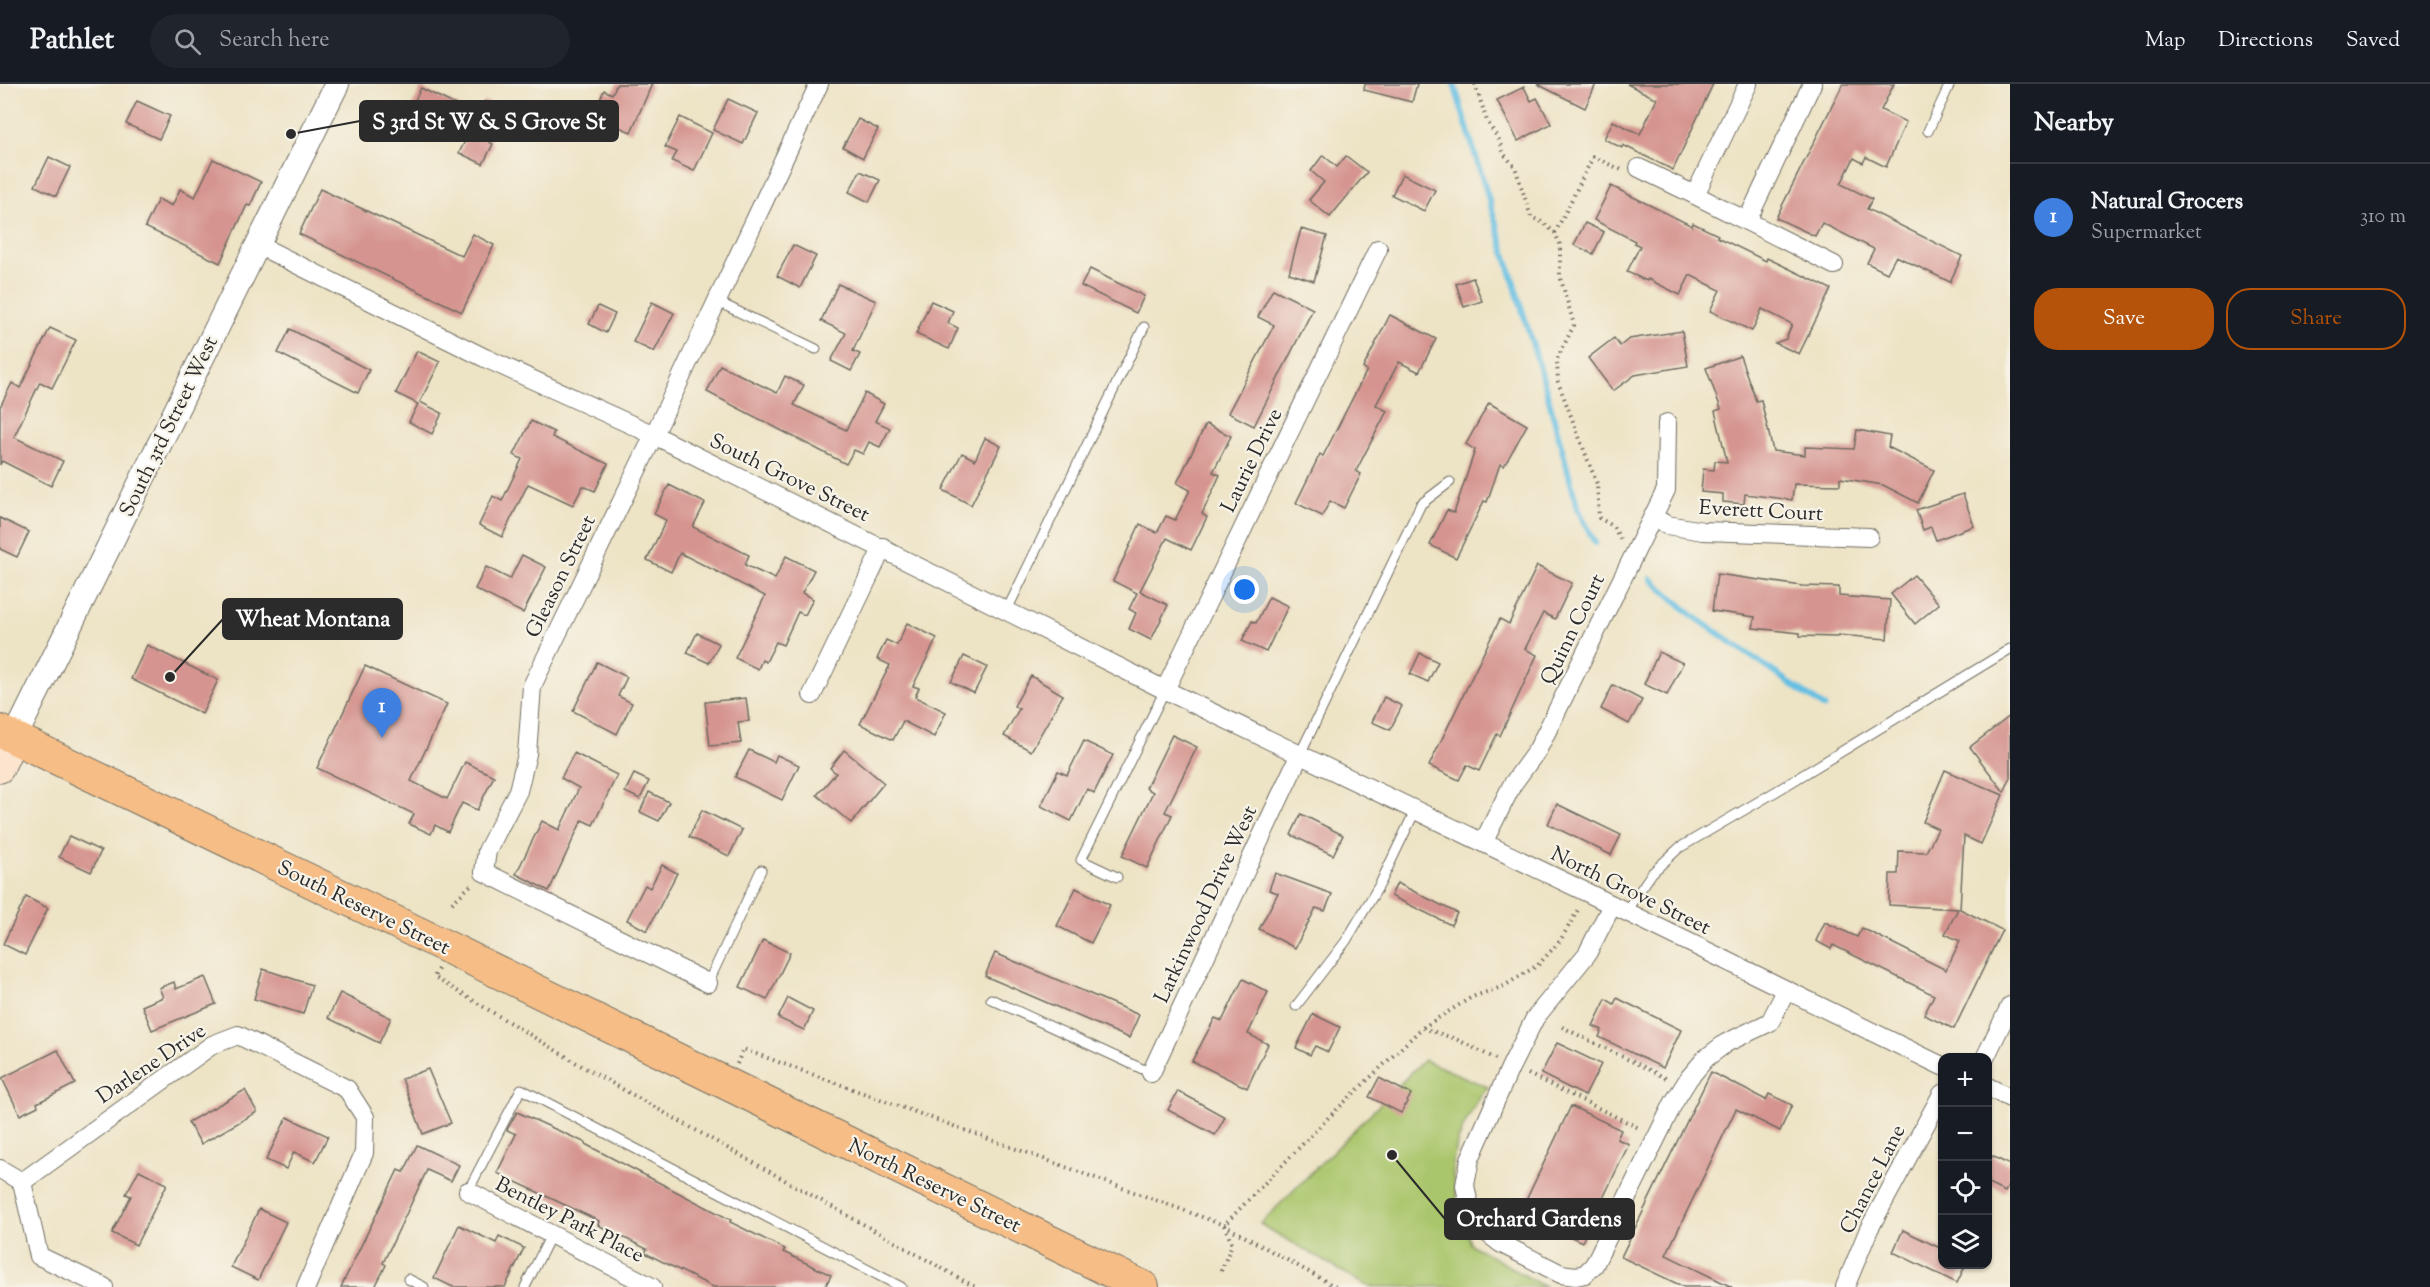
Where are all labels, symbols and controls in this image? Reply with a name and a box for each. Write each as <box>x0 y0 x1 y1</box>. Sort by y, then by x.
search box <box>150 14 570 68</box>
text: Pathlet <box>30 21 114 61</box>
icon: search <box>171 25 204 58</box>
text: Search here <box>219 25 329 57</box>
text: Map <box>2145 26 2185 56</box>
text: Directions <box>2218 26 2313 56</box>
text: Saved <box>2346 26 2400 56</box>
callout: S 3rd St W & S Grove St <box>360 101 618 141</box>
text: Nearby <box>2034 105 2114 142</box>
text: S 3rd St W & S Grove St <box>372 108 606 140</box>
text: Natural Grocers <box>2091 187 2243 219</box>
text: 1 <box>2050 203 2057 232</box>
text: 310 m <box>2360 203 2406 232</box>
text: Supermarket <box>2091 219 2202 248</box>
button: Save <box>2034 288 2214 350</box>
button: Share <box>2226 288 2406 350</box>
street label: South 3rd Street West <box>113 331 227 522</box>
street label: Laurie Drive <box>1215 404 1291 518</box>
street label: South Grove Street <box>704 427 874 531</box>
street label: Everett Court <box>1698 494 1824 530</box>
street label: Gleason Street <box>519 510 604 643</box>
street label: Quinn Court <box>1534 569 1614 690</box>
your location <box>1230 575 1259 604</box>
callout: Wheat Montana <box>223 599 402 639</box>
text: Wheat Montana <box>235 605 391 637</box>
pin: 1 <box>362 688 401 738</box>
street label: Larkinwood Drive West <box>1148 801 1266 1009</box>
street label: North Grove Street <box>1545 840 1715 944</box>
street label: South Reserve Street <box>272 854 455 964</box>
street label: Darlene Drive <box>91 1017 213 1112</box>
map controls <box>1938 1053 1992 1269</box>
button: + <box>1938 1053 1992 1107</box>
button: − <box>1938 1107 1992 1161</box>
street label: Chance Lane <box>1833 1120 1914 1240</box>
street label: North Reserve Street <box>843 1132 1026 1242</box>
button: locate <box>1938 1161 1992 1215</box>
street label: Bentley Park Place <box>489 1170 649 1271</box>
callout: Orchard Gardens <box>1445 1199 1634 1239</box>
text: Orchard Gardens <box>1456 1205 1622 1237</box>
button: layers <box>1938 1215 1992 1269</box>

